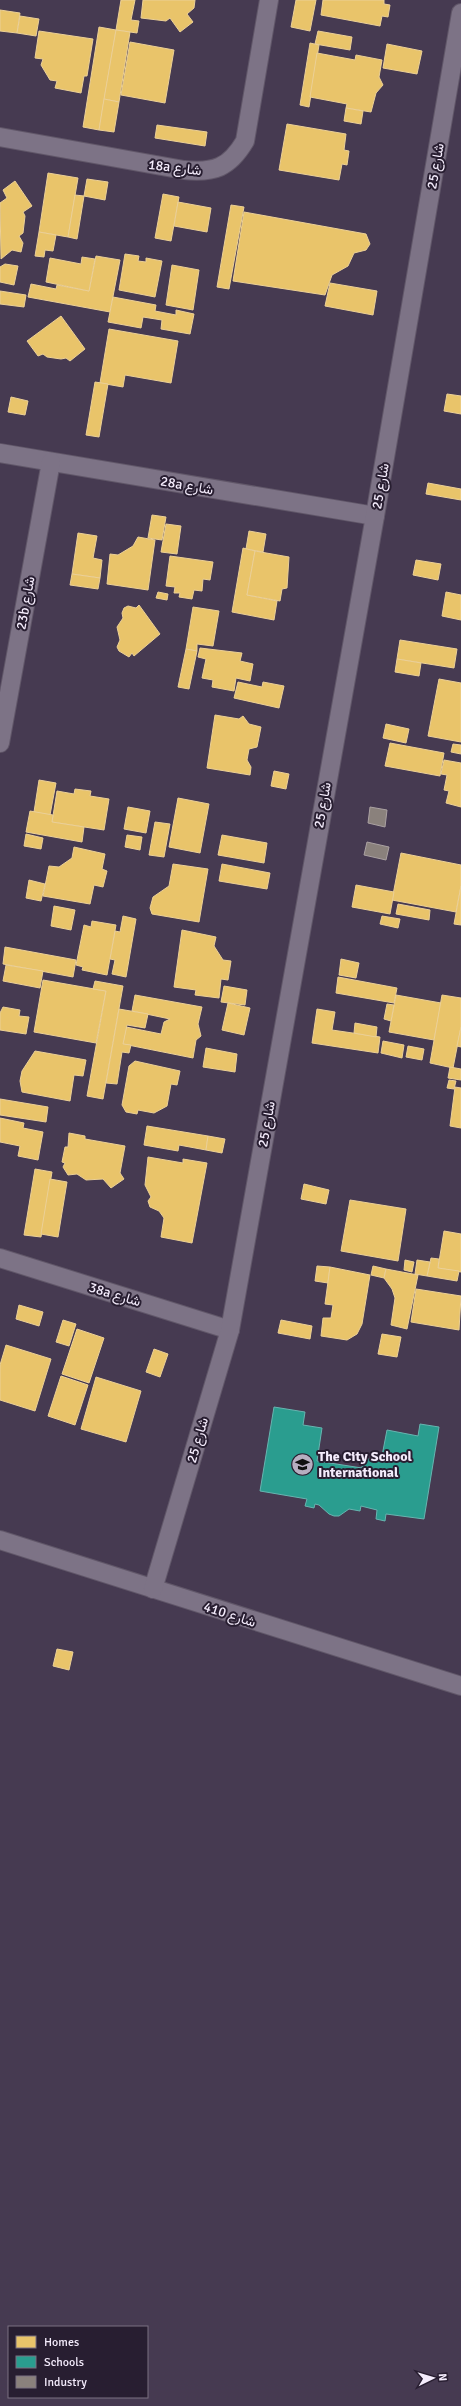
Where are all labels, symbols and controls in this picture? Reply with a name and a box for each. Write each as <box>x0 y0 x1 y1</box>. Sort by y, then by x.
street label: شارع 25 <box>423 142 450 191</box>
street label: 18a شارع <box>147 156 203 181</box>
street label: شارع 25 <box>368 462 395 511</box>
street label: 28a شارع <box>159 472 215 500</box>
street label: 23b شارع <box>12 575 41 631</box>
street label: شارع 25 <box>310 781 337 830</box>
street label: شارع 25 <box>254 1100 281 1149</box>
street label: 38a شارع <box>86 1279 143 1312</box>
street label: شارع 25 <box>183 1416 214 1465</box>
place label: The City School International <box>318 1448 412 1481</box>
school or university icon: The City School International <box>289 1451 315 1477</box>
street label: شارع 410 <box>201 1598 258 1633</box>
legend <box>8 2326 148 2398</box>
text: Homes <box>44 2335 79 2350</box>
text: Schools <box>44 2355 84 2370</box>
north arrow <box>413 2358 453 2398</box>
text: N <box>436 2373 449 2382</box>
text: Industry <box>44 2375 87 2390</box>

